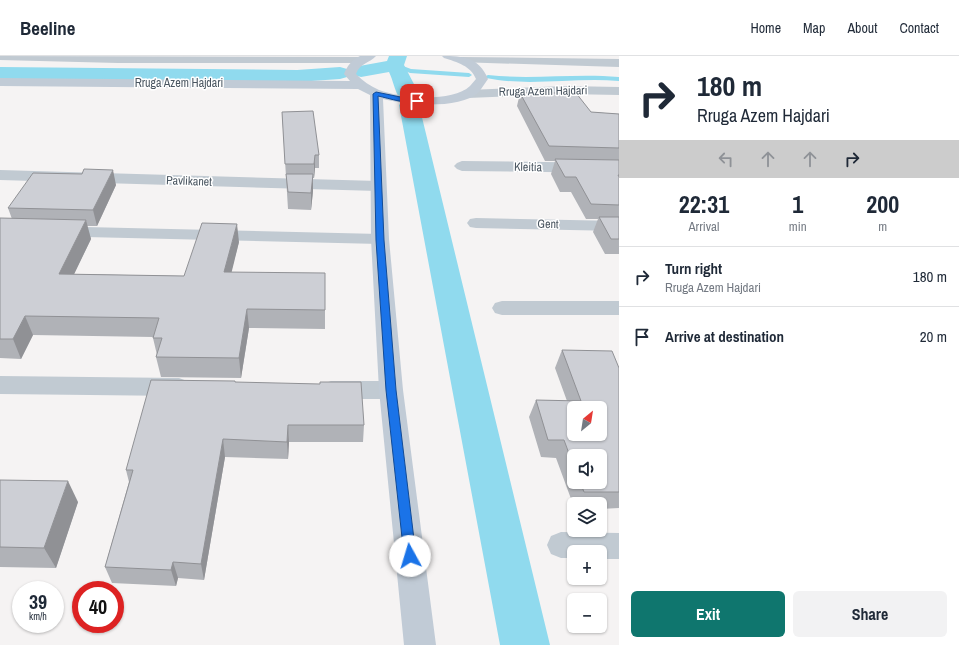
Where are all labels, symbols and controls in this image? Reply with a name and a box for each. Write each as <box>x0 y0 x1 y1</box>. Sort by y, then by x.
text: Beeline <box>20 15 75 41</box>
text: Home <box>750 19 781 37</box>
text: Map <box>803 19 825 37</box>
text: About <box>847 19 877 37</box>
text: Contact <box>899 19 939 37</box>
text: 180 m <box>697 67 762 105</box>
icon: right <box>631 72 683 124</box>
street label: Rruga Azem Hajdari <box>135 75 223 91</box>
street label: Rruga Azem Hajdari <box>499 82 587 100</box>
pin <box>400 84 434 118</box>
icon: arrive <box>406 90 428 112</box>
text: Rruga Azem Hajdari <box>697 103 830 128</box>
icon: left <box>715 148 737 170</box>
icon: ahead <box>757 148 779 170</box>
icon: ahead <box>799 148 821 170</box>
icon: right <box>841 148 863 170</box>
street label: Kleitia <box>514 159 543 175</box>
street label: Pavlikanet <box>166 172 213 190</box>
text: 22:31 <box>679 188 729 220</box>
text: 1 <box>792 188 803 220</box>
text: 200 <box>866 188 899 220</box>
street label: Gent <box>537 216 559 232</box>
text: Arrival <box>689 218 719 235</box>
text: min <box>789 218 807 235</box>
text: m <box>878 218 887 235</box>
text: Turn right <box>665 258 722 279</box>
icon: right <box>631 266 653 288</box>
text: 180 m <box>913 266 947 287</box>
text: Rruga Azem Hajdari <box>665 279 761 296</box>
icon: arrive <box>631 326 653 348</box>
text: Arrive at destination <box>665 326 784 347</box>
text: 20 m <box>920 326 947 347</box>
north arrow <box>567 401 607 441</box>
map controls <box>567 401 607 633</box>
button: sound <box>567 449 607 489</box>
button: layers <box>567 497 607 537</box>
position arrow <box>389 535 431 577</box>
button: + <box>567 545 607 585</box>
speed limit sign: 40 <box>72 581 124 633</box>
text: 39 <box>29 588 47 615</box>
button: Exit <box>631 591 785 637</box>
button: Share <box>793 591 947 637</box>
button: − <box>567 593 607 633</box>
text: km/h <box>29 610 47 623</box>

